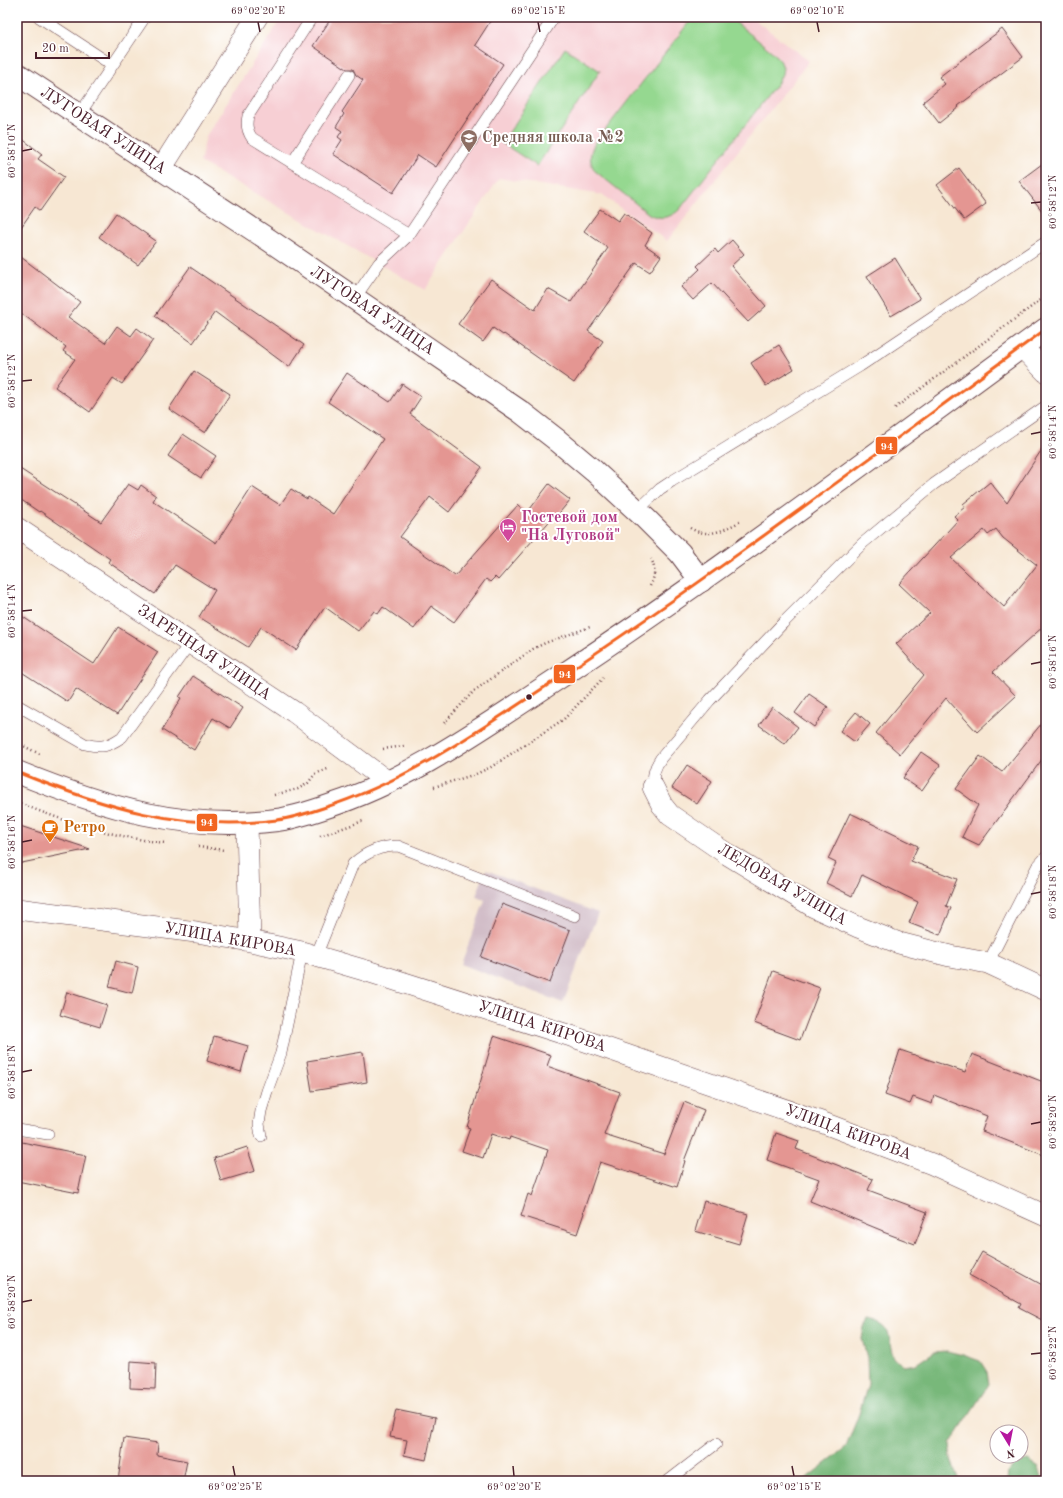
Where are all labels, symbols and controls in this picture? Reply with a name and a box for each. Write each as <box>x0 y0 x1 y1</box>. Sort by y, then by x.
text: 69°02'20"E <box>231 6 285 16</box>
text: 69°02'15"E <box>511 6 565 16</box>
text: 69°02'10"E <box>790 6 844 16</box>
scale bar <box>36 34 109 60</box>
text: 20 m <box>42 43 69 55</box>
street label: ЛУГОВАЯ УЛИЦА <box>37 84 169 178</box>
text: 60°58'10"N <box>7 123 17 178</box>
school or university icon: Средняя школа №2 <box>459 128 479 153</box>
place label: Средняя школа №2 <box>482 130 624 146</box>
text: 60°58'12"N <box>1048 174 1058 229</box>
street label: ЛУГОВАЯ УЛИЦА <box>307 263 437 359</box>
text: 60°58'12"N <box>7 353 17 408</box>
text: 60°58'14"N <box>1048 404 1058 459</box>
line badge: 94 <box>875 436 898 455</box>
text: 94 <box>881 442 893 453</box>
place label: Гостевой дом "На Луговой" <box>521 510 620 544</box>
hotel icon: Гостевой дом "На Луговой" <box>498 517 518 542</box>
text: 60°58'14"N <box>7 583 17 638</box>
street label: ЗАРЕЧНАЯ УЛИЦА <box>134 602 274 704</box>
text: 60°58'16"N <box>1048 634 1058 689</box>
line badge: 94 <box>553 664 576 684</box>
text: 94 <box>559 670 571 681</box>
unlabelled marker <box>524 692 534 702</box>
line badge: 94 <box>196 813 218 832</box>
text: 60°58'16"N <box>7 814 17 869</box>
cafe icon: Ретро <box>40 818 60 843</box>
text: 94 <box>201 818 213 829</box>
place label: Ретро <box>63 820 106 836</box>
street label: ЛЕДОВАЯ УЛИЦА <box>715 841 849 929</box>
text: 60°58'18"N <box>1048 864 1058 919</box>
street label: УЛИЦА КИРОВА <box>163 920 297 960</box>
street label: УЛИЦА КИРОВА <box>476 999 608 1055</box>
text: 60°58'18"N <box>7 1044 17 1099</box>
text: 60°58'20"N <box>1048 1094 1058 1149</box>
street label: УЛИЦА КИРОВА <box>782 1103 914 1163</box>
text: 60°58'20"N <box>7 1274 17 1329</box>
text: 60°58'22"N <box>1048 1325 1058 1380</box>
north arrow <box>989 1424 1029 1464</box>
text: N <box>1005 1446 1016 1459</box>
text: 69°02'25"E <box>208 1482 262 1492</box>
text: 69°02'20"E <box>487 1482 541 1492</box>
text: 69°02'15"E <box>767 1482 821 1492</box>

